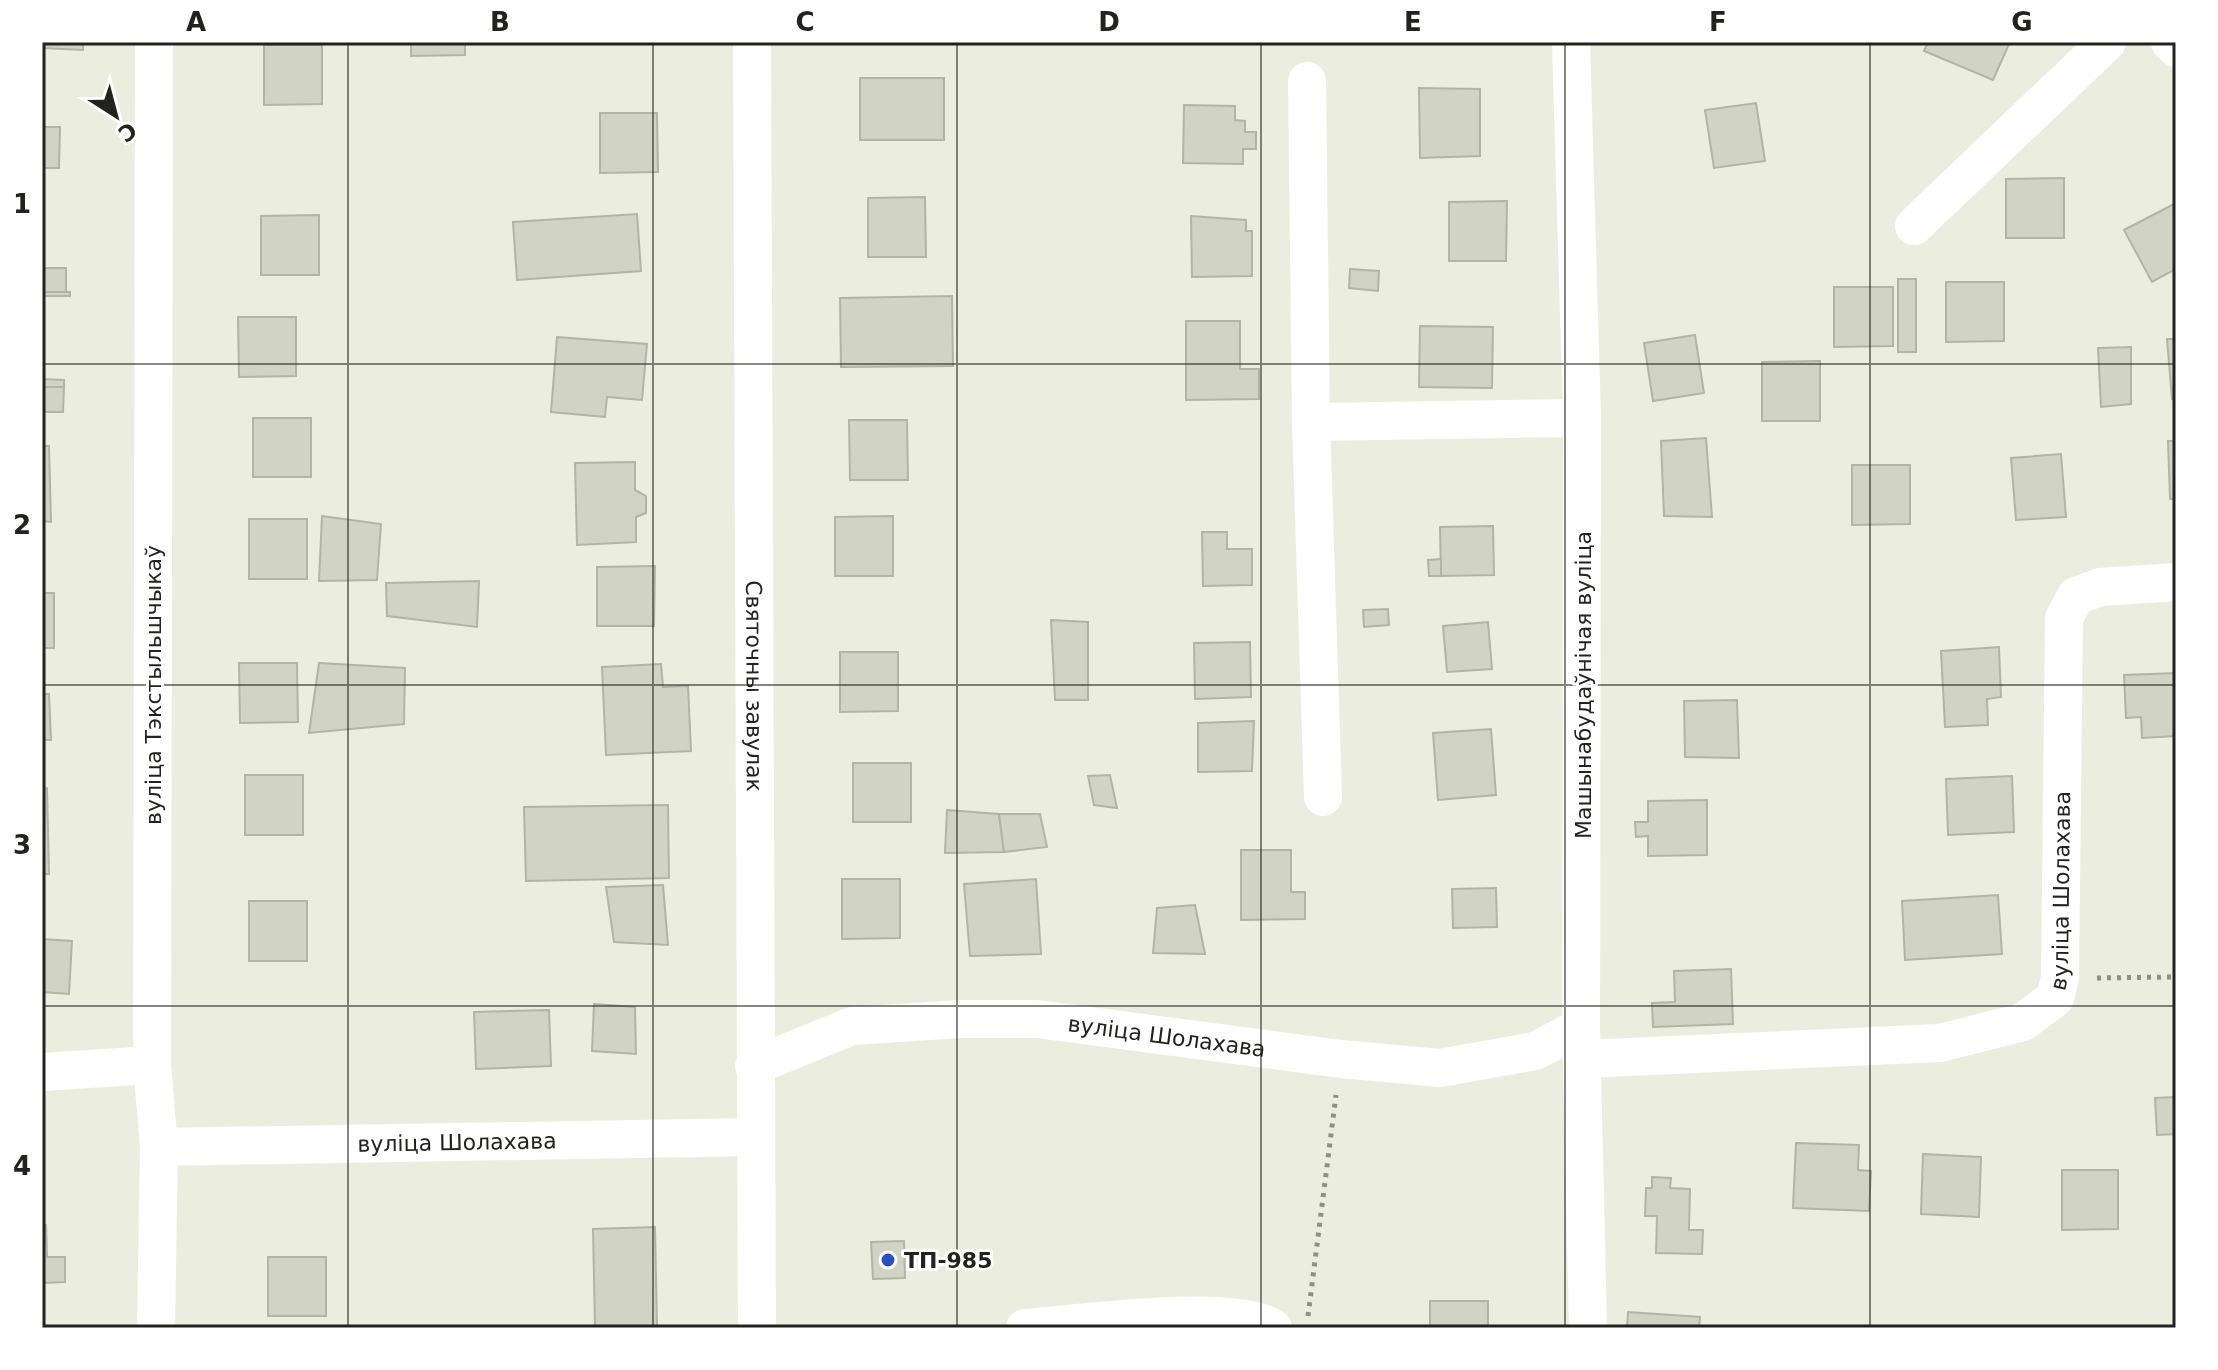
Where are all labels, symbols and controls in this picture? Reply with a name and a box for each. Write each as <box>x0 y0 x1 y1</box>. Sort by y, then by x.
text: A <box>186 7 206 37</box>
text: B <box>490 7 510 37</box>
text: C <box>795 7 815 37</box>
text: D <box>1098 7 1120 37</box>
text: E <box>1404 7 1422 37</box>
text: F <box>1709 7 1727 37</box>
text: G <box>2011 7 2033 37</box>
north arrow <box>76 76 156 156</box>
text: С <box>114 117 141 147</box>
text: 1 <box>13 189 31 219</box>
text: 2 <box>13 510 31 540</box>
street label: Машынабудаўнічая вуліца <box>1571 531 1596 839</box>
street label: вуліца Тэкстыльшчыкаў <box>141 545 166 825</box>
street label: Святочны завулак <box>741 580 767 792</box>
street label: вуліца Шолахава <box>2045 791 2075 993</box>
text: 3 <box>13 830 31 860</box>
street label: вуліца Шолахава <box>1066 1011 1267 1062</box>
street label: вуліца Шолахава <box>357 1128 557 1157</box>
text: 4 <box>13 1151 31 1181</box>
place label: ТП-985 <box>904 1248 992 1273</box>
marker: ТП-985 <box>879 1251 897 1269</box>

